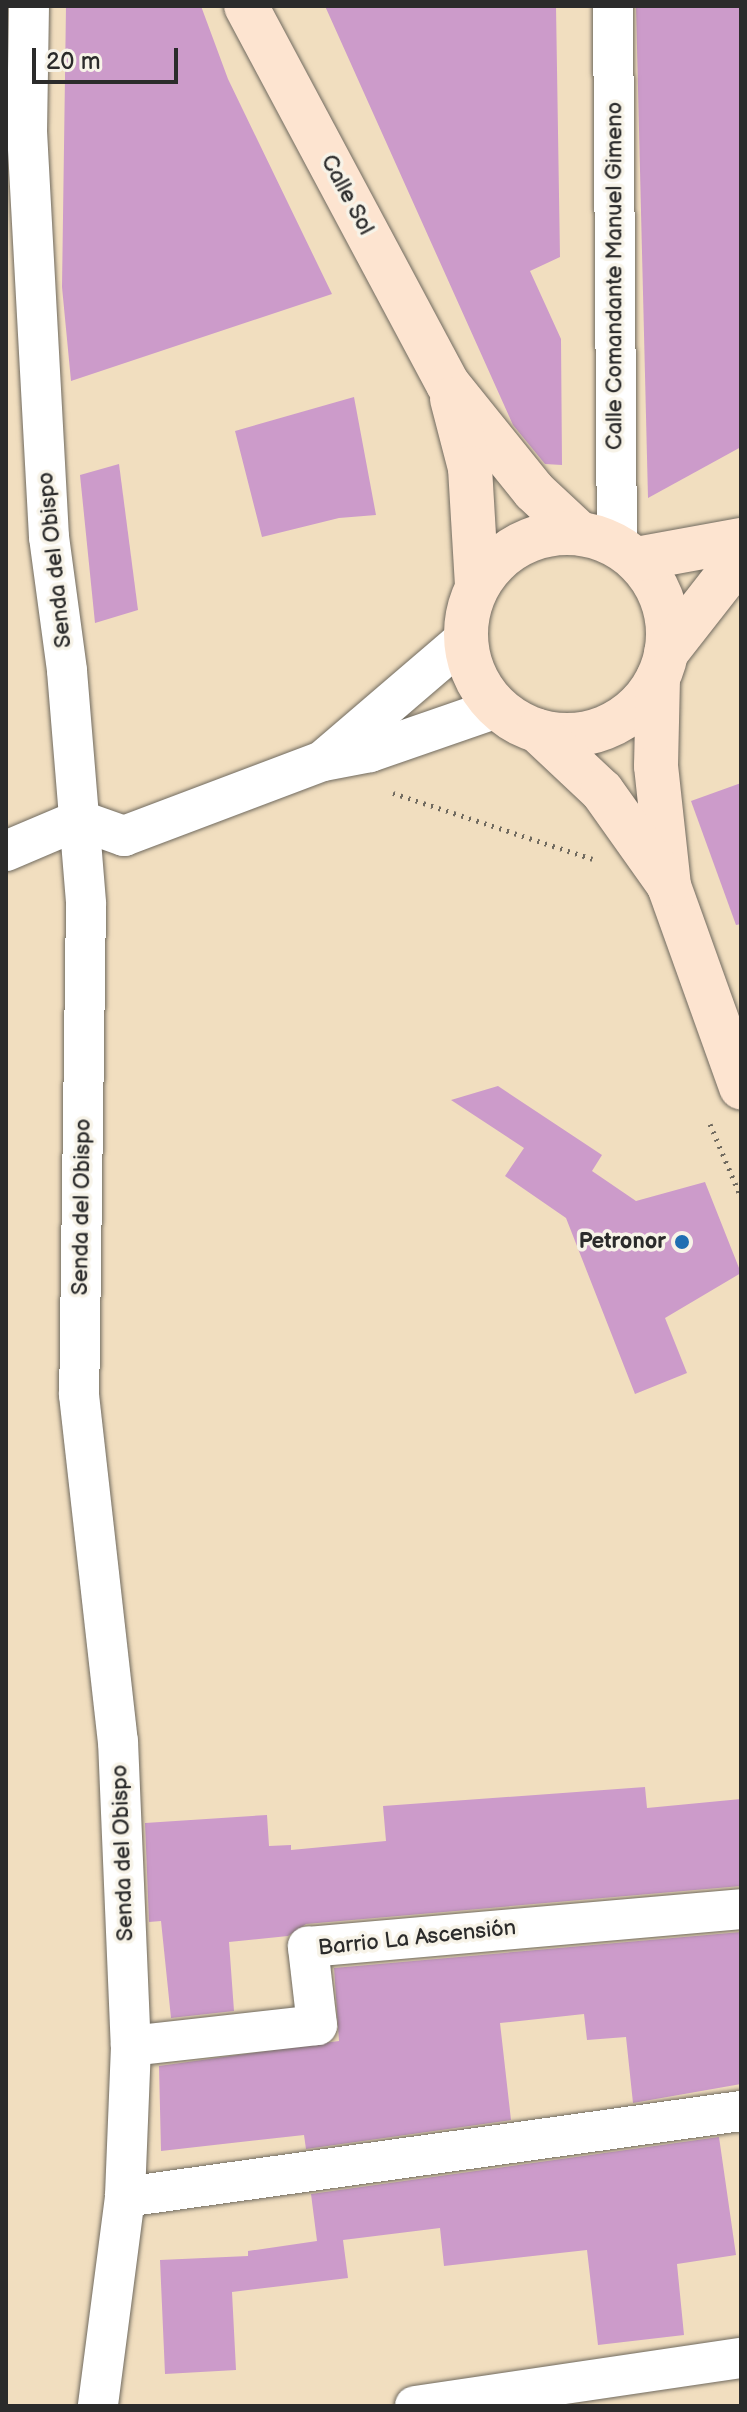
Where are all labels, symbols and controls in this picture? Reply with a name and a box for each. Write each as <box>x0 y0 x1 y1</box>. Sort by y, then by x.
scale bar <box>36 32 182 82</box>
text: 20 m <box>46 47 101 76</box>
street label: Calle Comandante Manuel Gimeno <box>602 102 628 450</box>
street label: Calle Sol <box>315 150 379 240</box>
street label: Senda del Obispo <box>33 471 77 649</box>
street label: Senda del Obispo <box>67 1118 97 1296</box>
place label: Petronor <box>579 1229 666 1255</box>
marker: Petronor <box>673 1233 691 1251</box>
street label: Senda del Obispo <box>107 1764 139 1942</box>
street label: Barrio La Ascensión <box>317 1914 517 1962</box>

